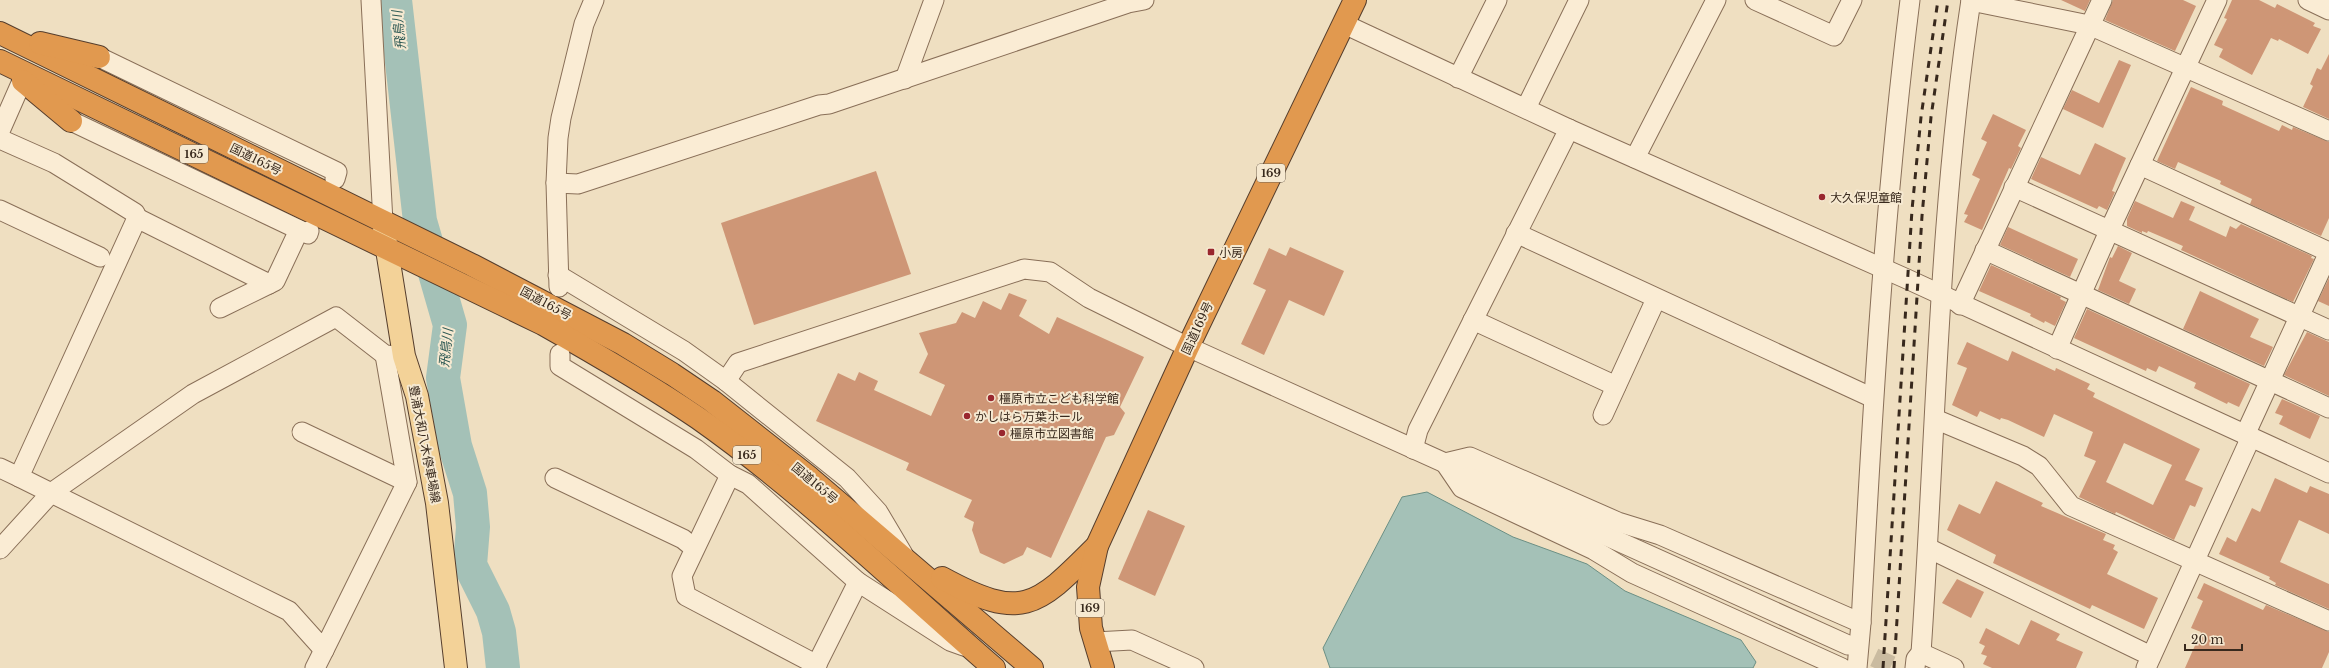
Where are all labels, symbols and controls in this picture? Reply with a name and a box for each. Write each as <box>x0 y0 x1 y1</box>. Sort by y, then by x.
water label: 飛鳥川 <box>388 8 409 50</box>
street label: 国道165号 <box>228 140 284 178</box>
road number: 165 <box>180 145 208 163</box>
road number: 169 <box>1257 164 1285 182</box>
place label: 大久保児童館 <box>1830 190 1902 205</box>
marker: 大久保児童館 <box>1817 192 1827 202</box>
place label: 小房 <box>1219 245 1243 260</box>
marker: 小房 <box>1206 247 1216 257</box>
street label: 国道165号 <box>518 283 574 323</box>
street label: 国道169号 <box>1178 299 1216 357</box>
water label: 飛鳥川 <box>436 326 457 368</box>
street label: 豊浦大和八木停車場線 <box>406 384 444 504</box>
place label: 橿原市立こども科学館 <box>999 391 1119 406</box>
marker: 橿原市立こども科学館 <box>986 393 996 403</box>
place label: かしはら万葉ホール <box>975 409 1083 424</box>
marker: かしはら万葉ホール <box>962 411 972 421</box>
place label: 橿原市立図書館 <box>1010 426 1094 441</box>
marker: 橿原市立図書館 <box>997 428 1007 438</box>
road number: 165 <box>733 446 761 464</box>
street label: 国道165号 <box>789 459 841 507</box>
road number: 169 <box>1076 599 1104 617</box>
scale bar <box>2185 626 2242 652</box>
text: 20 m <box>2191 632 2223 647</box>

